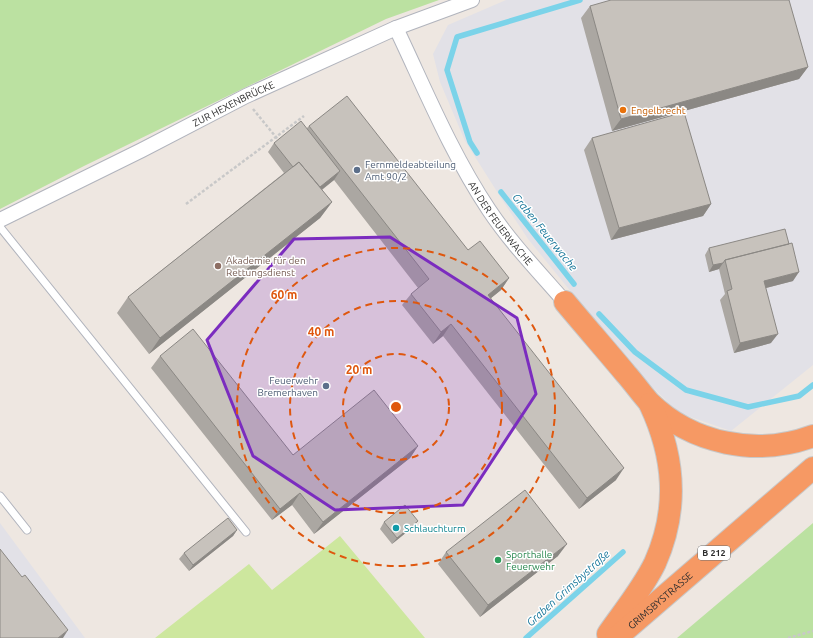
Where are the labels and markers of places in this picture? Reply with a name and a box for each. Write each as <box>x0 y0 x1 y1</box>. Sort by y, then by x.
marker: Engelbrecht <box>618 105 628 115</box>
place label: Engelbrecht <box>631 105 686 116</box>
place label: Fernmeldeabteilung Amt 90/2 <box>365 159 456 182</box>
marker: Fernmeldeabteilung Amt 90/2 <box>352 165 362 175</box>
place label: Akademie für den Rettungsdienst <box>226 255 306 278</box>
marker: Akademie für den Rettungsdienst <box>213 261 223 271</box>
place label: Feuerwehr Bremerhaven <box>257 375 318 398</box>
marker: Feuerwehr Bremerhaven <box>321 381 331 391</box>
centre of rings <box>389 400 403 414</box>
marker: Schlauchturm <box>391 523 401 533</box>
place label: Schlauchturm <box>404 523 466 534</box>
place label: Sporthalle Feuerwehr <box>506 549 555 572</box>
marker: Sporthalle Feuerwehr <box>493 555 503 565</box>

